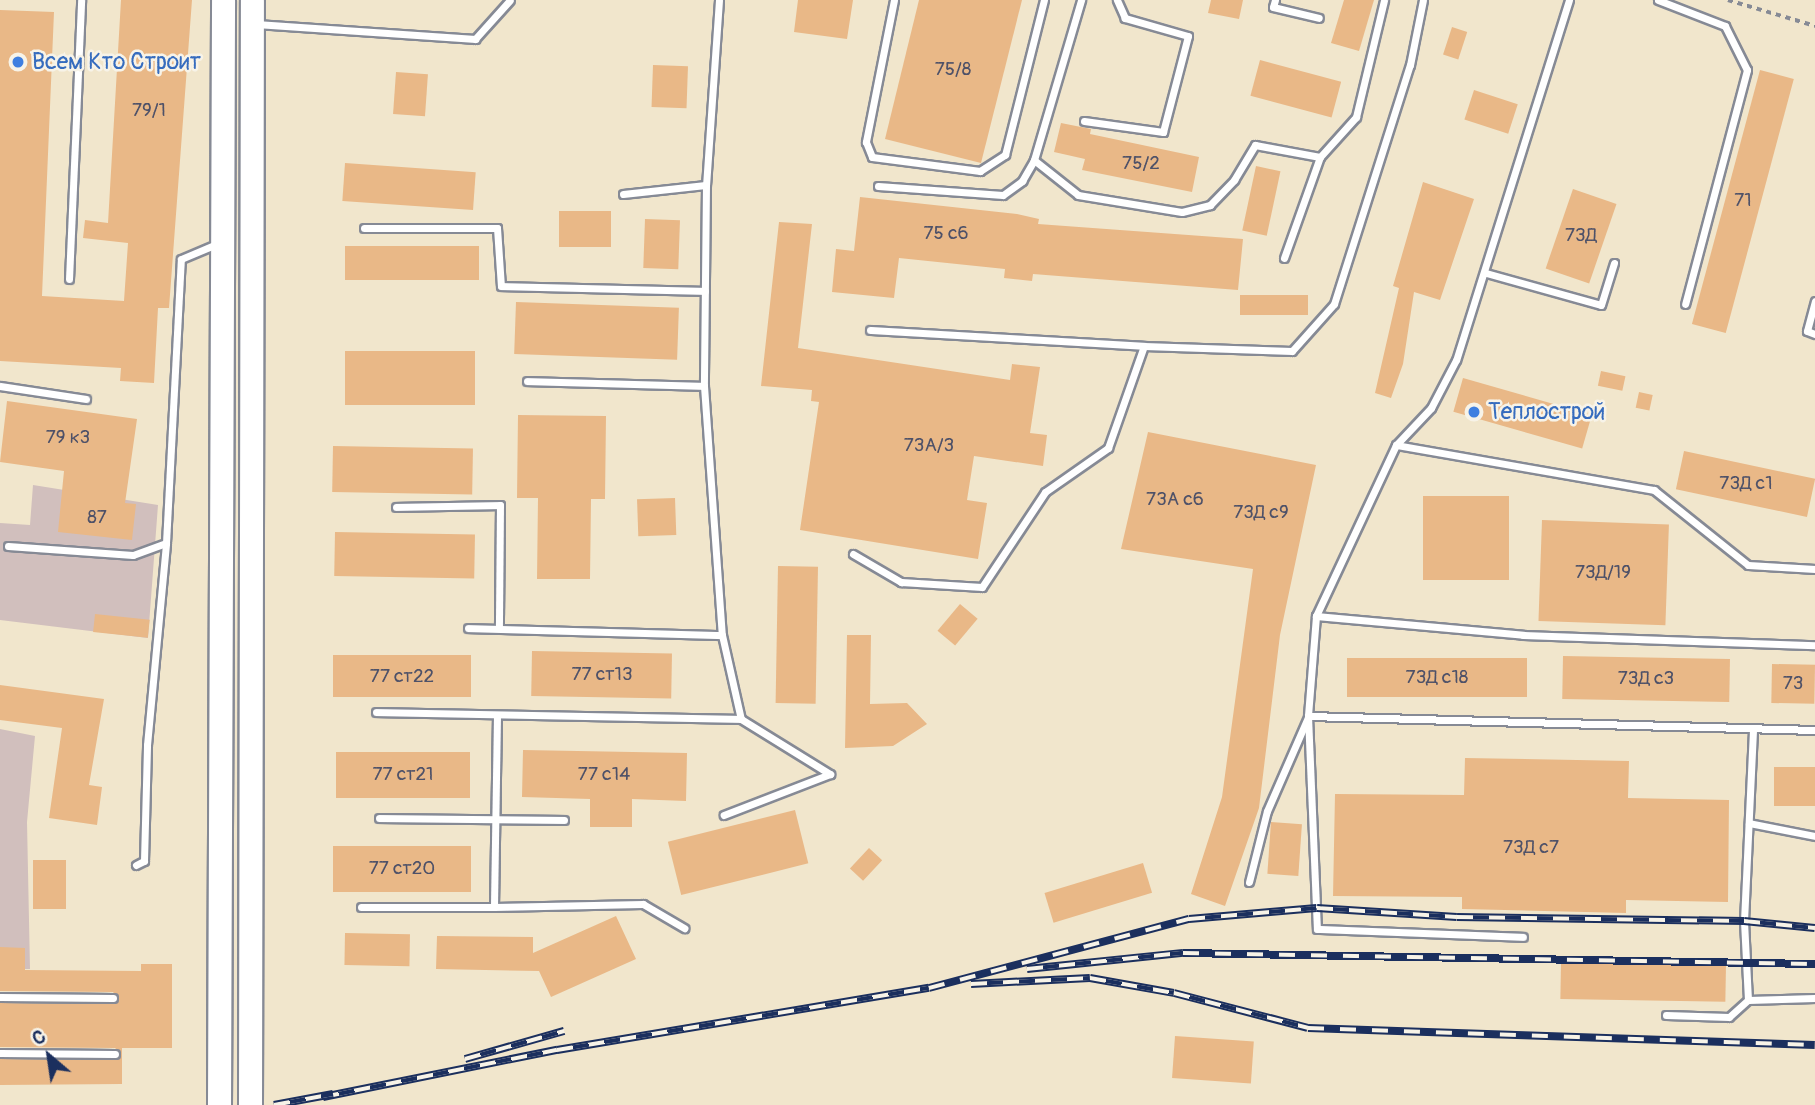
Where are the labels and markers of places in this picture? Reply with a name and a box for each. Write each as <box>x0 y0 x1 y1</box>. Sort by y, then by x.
place label: Всем Кто Строит <box>32 48 201 76</box>
marker: Всем Кто Строит <box>10 54 26 70</box>
place label: Теплострой <box>1488 398 1605 426</box>
marker: Теплострой <box>1466 404 1482 420</box>

